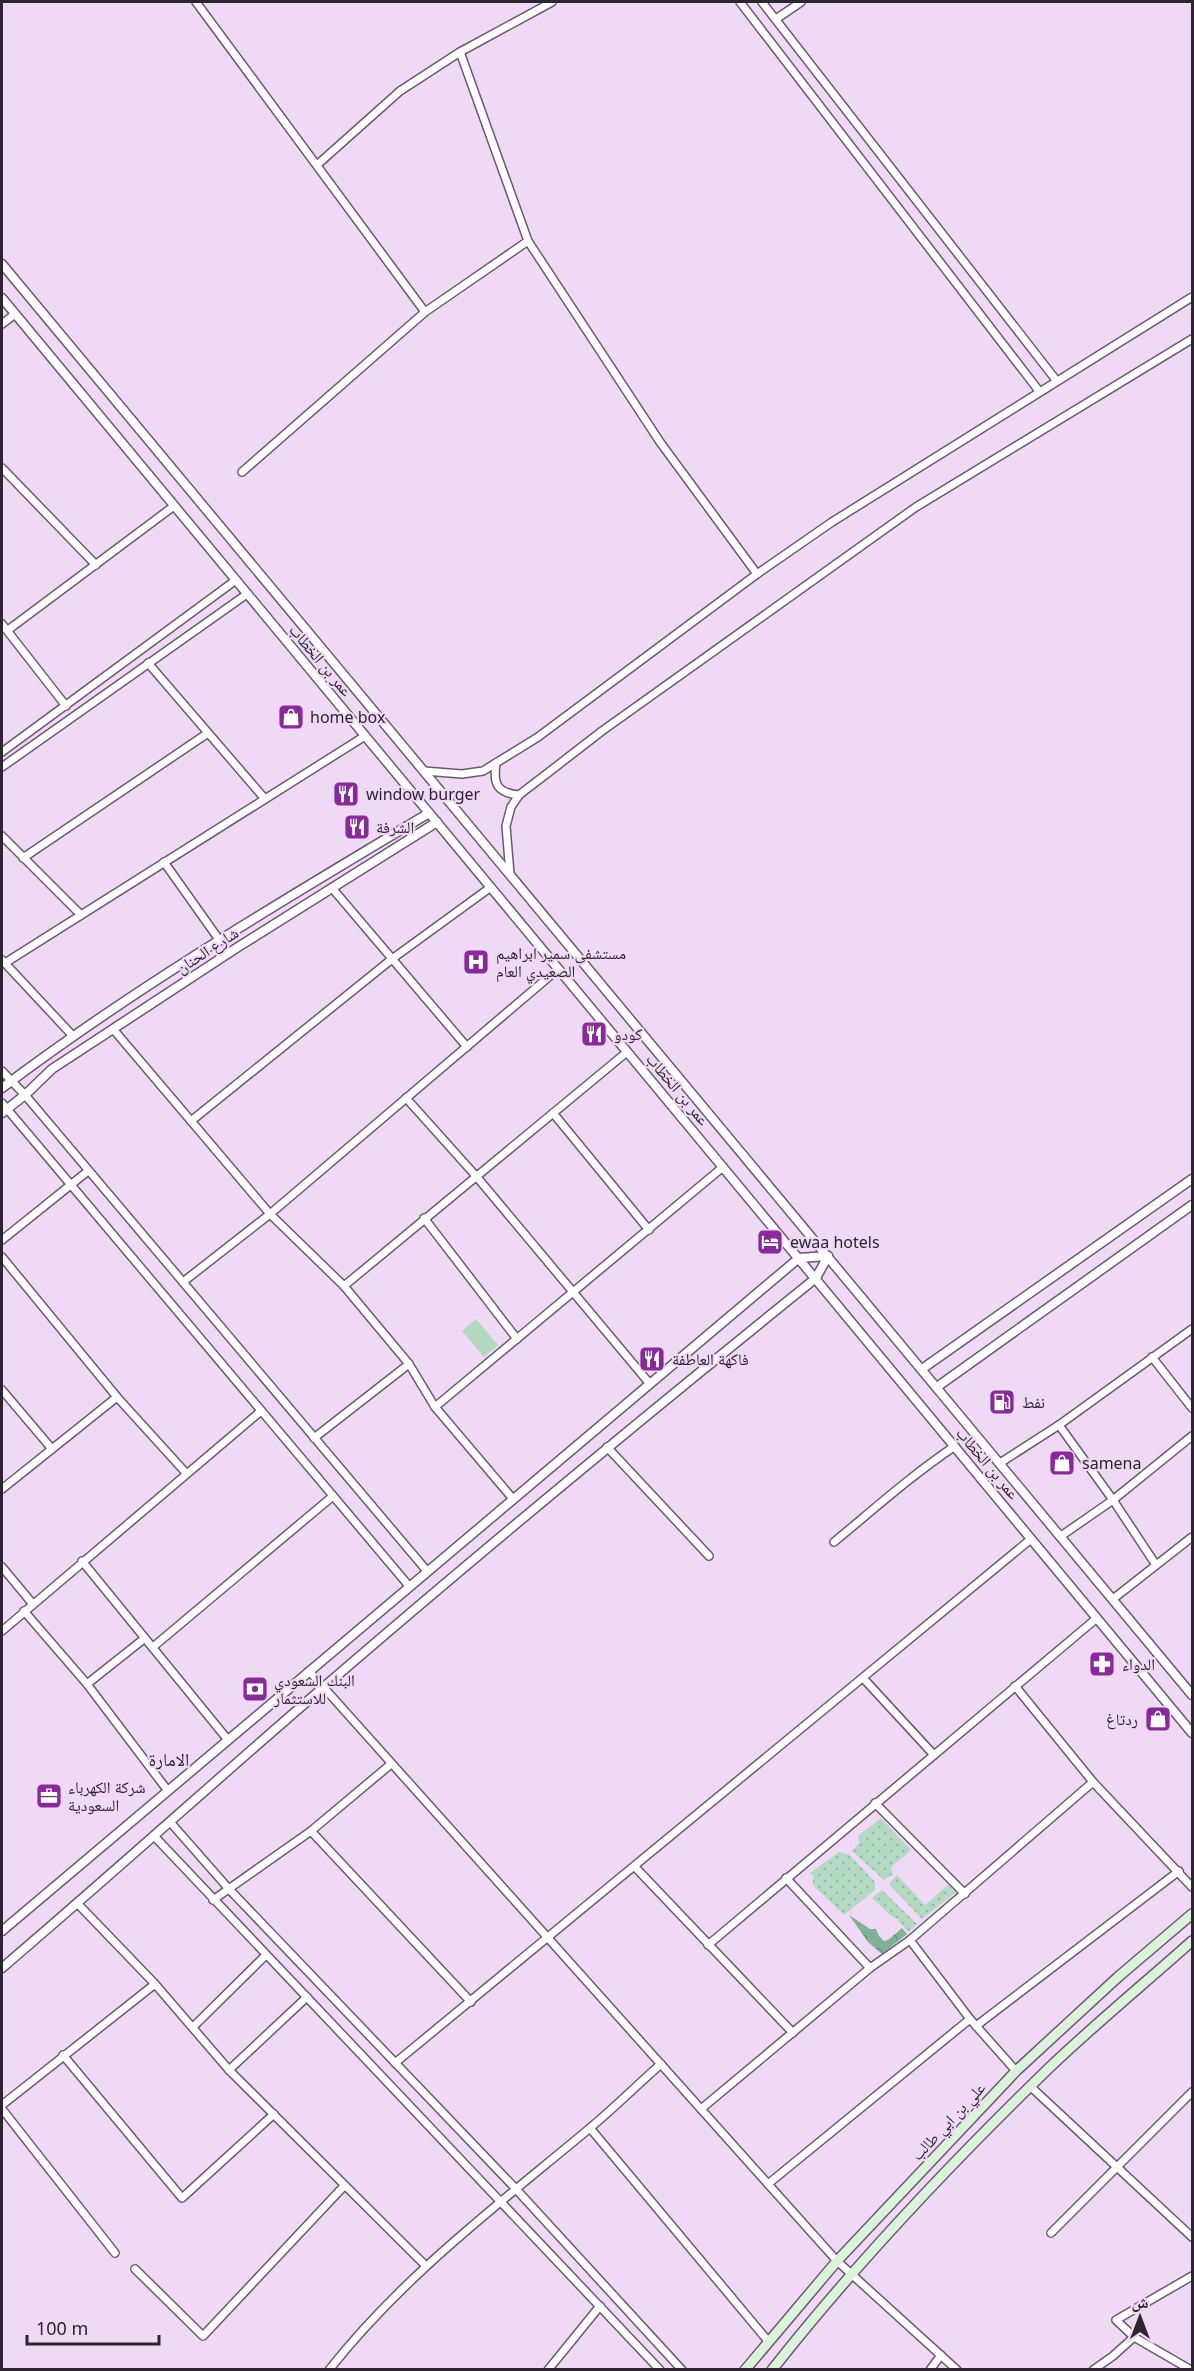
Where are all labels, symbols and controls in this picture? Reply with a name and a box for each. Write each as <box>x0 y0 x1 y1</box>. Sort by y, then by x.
street label: عمر بن الخطاب <box>284 619 358 701</box>
shop icon: home box <box>276 702 306 732</box>
place label: home box <box>310 706 386 728</box>
restaurant icon: window burger <box>331 779 361 809</box>
place label: window burger <box>366 783 481 805</box>
restaurant icon: الشرفة <box>342 812 372 842</box>
place label: الشرفة <box>376 816 414 838</box>
street label: شارع الحنان <box>171 922 243 978</box>
place label: مستشفى سمير ابراهيم الصعيدي العام <box>496 942 626 984</box>
hospital icon: مستشفى سمير ابراهيم الصعيدي العام <box>461 947 491 977</box>
restaurant icon: كودو <box>579 1019 609 1049</box>
place label: كودو <box>614 1023 643 1045</box>
street label: عمر بن الخطاب <box>641 1048 715 1130</box>
hotel icon: ewaa hotels <box>755 1227 785 1257</box>
place label: ewaa hotels <box>790 1231 880 1253</box>
restaurant icon: فاكهة العاطفة <box>637 1344 667 1374</box>
place label: فاكهة العاطفة <box>672 1348 749 1370</box>
fuel station icon: نفط <box>987 1387 1017 1417</box>
place label: نفط <box>1022 1391 1045 1413</box>
street label: عمر بن الخطاب <box>951 1422 1025 1504</box>
shop icon: samena <box>1047 1448 1077 1478</box>
place label: samena <box>1082 1452 1142 1474</box>
pharmacy icon: الدواء <box>1087 1649 1117 1679</box>
place label: الدواء <box>1122 1653 1155 1675</box>
place label: البنك السعودي للاستثمار <box>273 1669 355 1709</box>
bank icon: البنك السعودي للاستثمار <box>240 1674 270 1704</box>
shop icon: ردتاغ <box>1143 1704 1173 1734</box>
place label: ردتاغ <box>1106 1708 1138 1730</box>
district label: الامارة <box>149 1747 189 1771</box>
place label: شركة الكهرباء السعودية <box>68 1776 146 1816</box>
office icon: شركة الكهرباء السعودية <box>34 1781 64 1811</box>
street label: علي بن ابي طالب <box>906 2077 991 2166</box>
north arrow <box>1110 2287 1170 2347</box>
text: ش <box>1132 2291 1149 2313</box>
scale bar <box>27 2308 159 2346</box>
text: 100 m <box>36 2316 88 2340</box>

